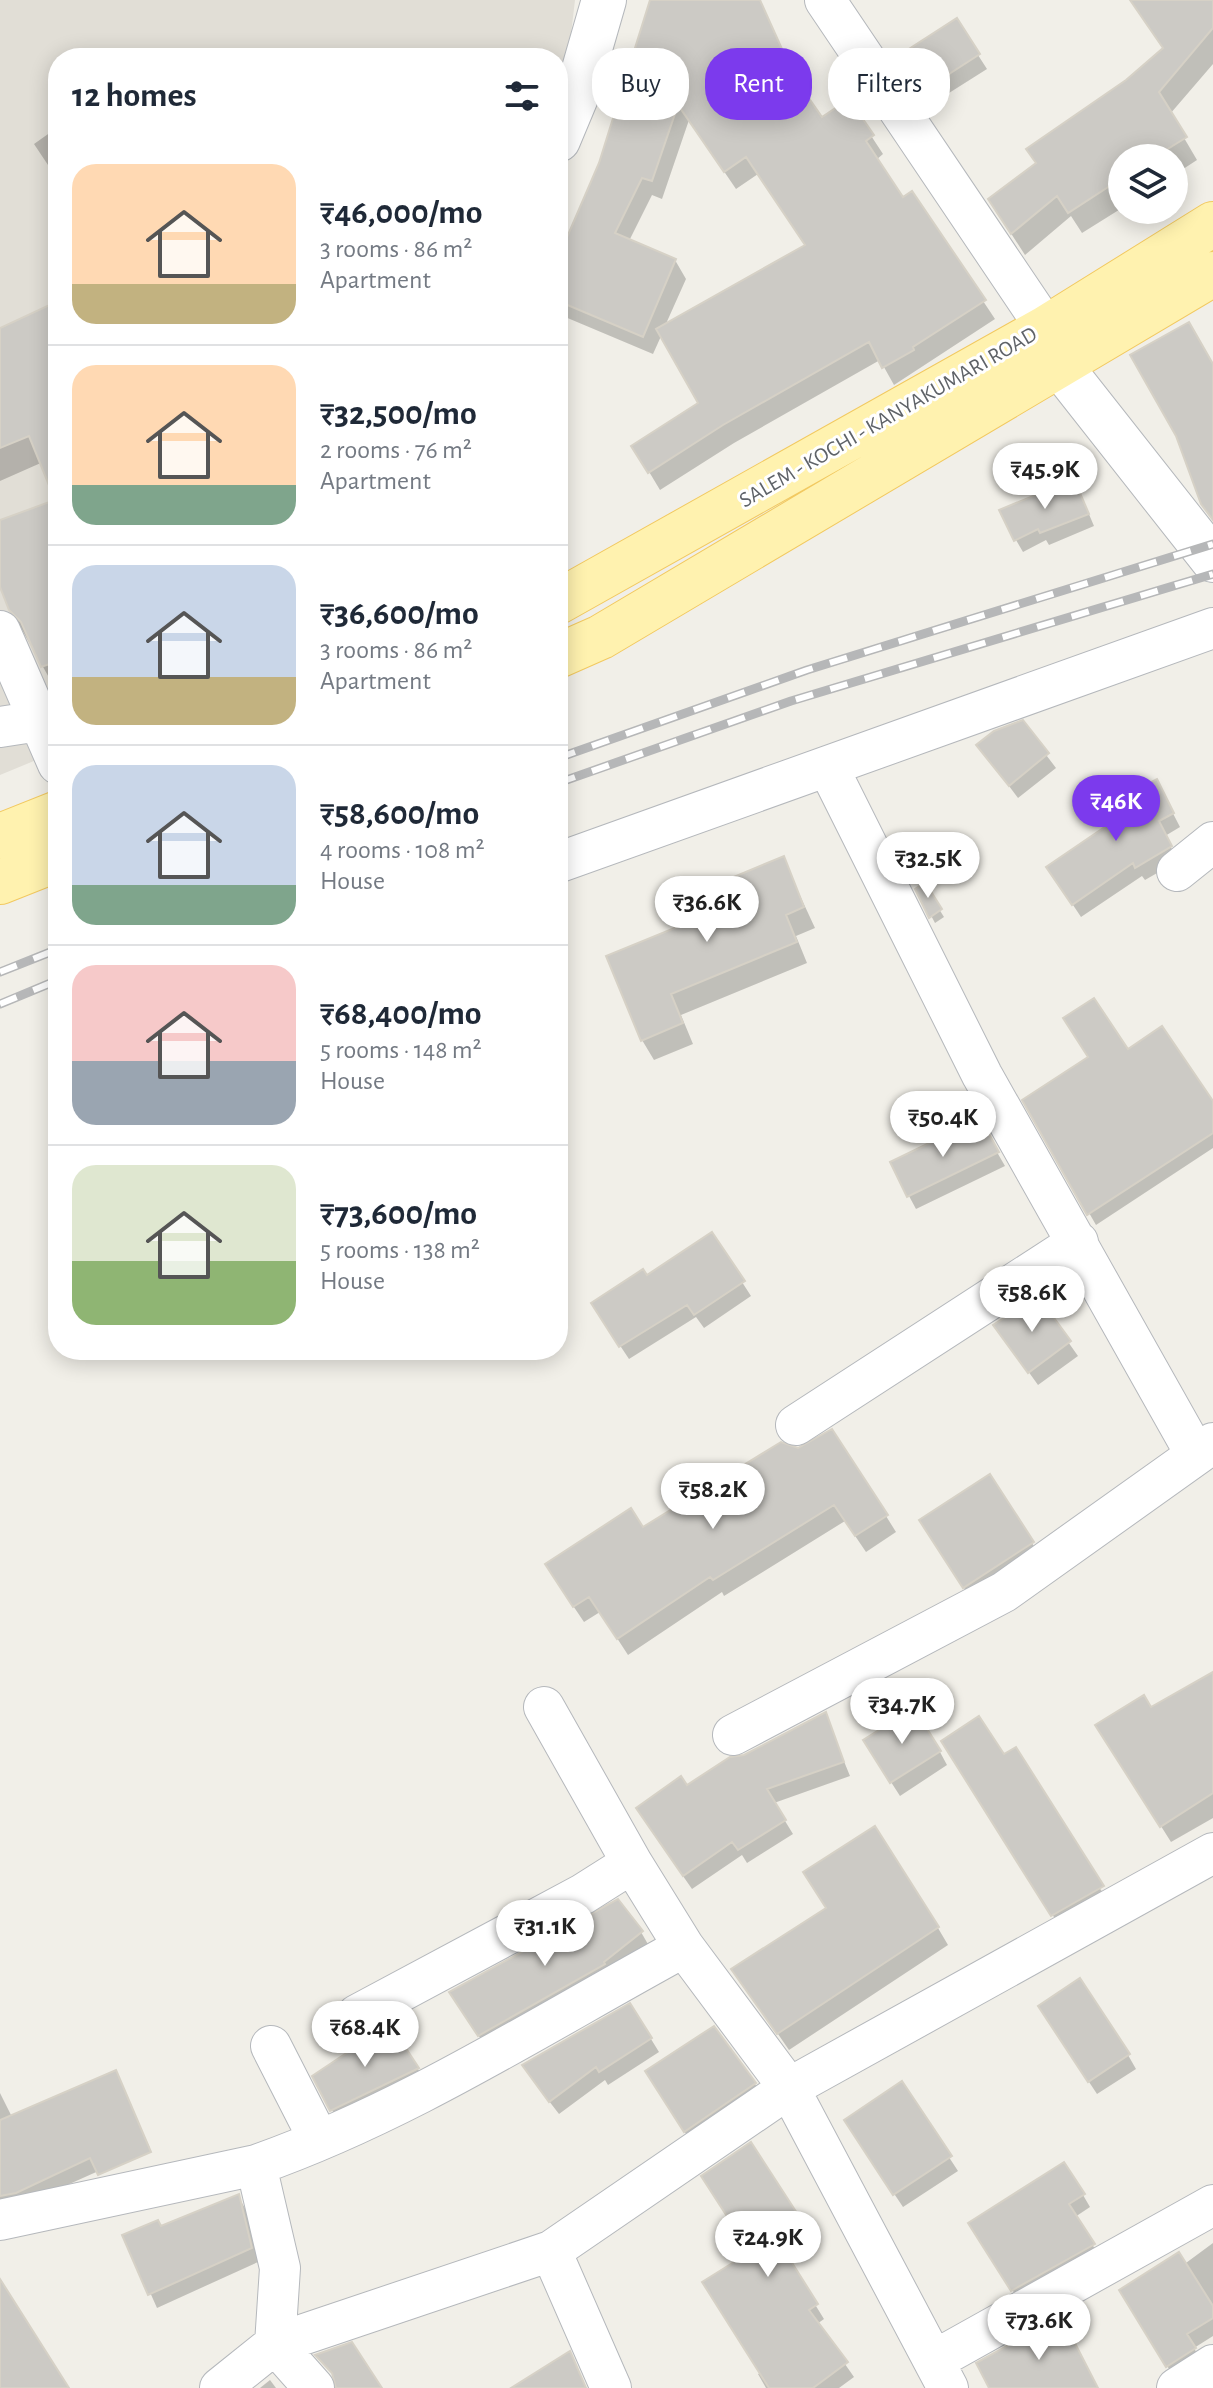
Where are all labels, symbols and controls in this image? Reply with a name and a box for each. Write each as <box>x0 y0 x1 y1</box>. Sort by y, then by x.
chip: Buy <box>592 48 689 120</box>
chip: Rent <box>705 48 812 120</box>
chip: Filters <box>828 48 950 120</box>
icon: filters <box>500 74 544 118</box>
text: 12 homes <box>72 79 197 113</box>
map controls <box>1108 144 1188 224</box>
button: layers <box>1108 144 1188 224</box>
icon: home <box>136 196 232 292</box>
text: ₹46,000/mo <box>320 196 483 230</box>
text: 3 rooms · 86 m² <box>320 236 472 262</box>
text: Apartment <box>320 267 431 293</box>
street label: SALEM - KOCHI - KANYAKUMARI ROAD <box>736 323 1040 511</box>
icon: home <box>136 397 232 493</box>
text: ₹32,500/mo <box>320 397 477 431</box>
text: 2 rooms · 76 m² <box>320 437 472 463</box>
pin: ₹45.9K <box>980 443 1110 511</box>
text: ₹45.9K <box>1011 456 1079 482</box>
text: Apartment <box>320 468 431 494</box>
icon: home <box>136 597 232 693</box>
text: ₹36,600/mo <box>320 597 479 631</box>
text: 3 rooms · 86 m² <box>320 637 472 663</box>
text: Apartment <box>320 668 431 694</box>
pin: ₹46K <box>1069 775 1163 843</box>
text: ₹46K <box>1090 788 1142 814</box>
icon: home <box>136 797 232 893</box>
text: ₹58,600/mo <box>320 797 479 831</box>
pin: ₹32.5K <box>863 832 993 900</box>
text: 4 rooms · 108 m² <box>320 837 485 863</box>
text: ₹32.5K <box>895 845 961 871</box>
text: House <box>320 868 385 894</box>
pin: ₹36.6K <box>642 876 772 944</box>
text: ₹36.6K <box>673 889 741 915</box>
icon: home <box>136 997 232 1093</box>
text: ₹68,400/mo <box>320 997 482 1031</box>
text: 5 rooms · 148 m² <box>320 1037 482 1063</box>
text: House <box>320 1068 385 1094</box>
pin: ₹50.4K <box>878 1091 1008 1159</box>
text: ₹50.4K <box>908 1104 978 1130</box>
icon: home <box>136 1197 232 1293</box>
text: ₹73,600/mo <box>320 1197 477 1231</box>
text: 5 rooms · 138 m² <box>320 1237 480 1263</box>
pin: ₹58.6K <box>967 1266 1097 1334</box>
text: House <box>320 1268 385 1294</box>
text: ₹58.6K <box>998 1279 1066 1305</box>
pin: ₹58.2K <box>648 1463 778 1531</box>
text: ₹58.2K <box>679 1476 747 1502</box>
pin: ₹34.7K <box>837 1678 967 1746</box>
text: ₹34.7K <box>868 1691 936 1717</box>
pin: ₹31.1K <box>480 1900 610 1968</box>
text: ₹31.1K <box>514 1913 576 1939</box>
pin: ₹68.4K <box>300 2001 430 2069</box>
text: ₹68.4K <box>330 2014 400 2040</box>
pin: ₹24.9K <box>703 2211 833 2279</box>
text: ₹24.9K <box>733 2224 803 2250</box>
pin: ₹73.6K <box>974 2294 1104 2362</box>
text: ₹73.6K <box>1005 2307 1073 2333</box>

